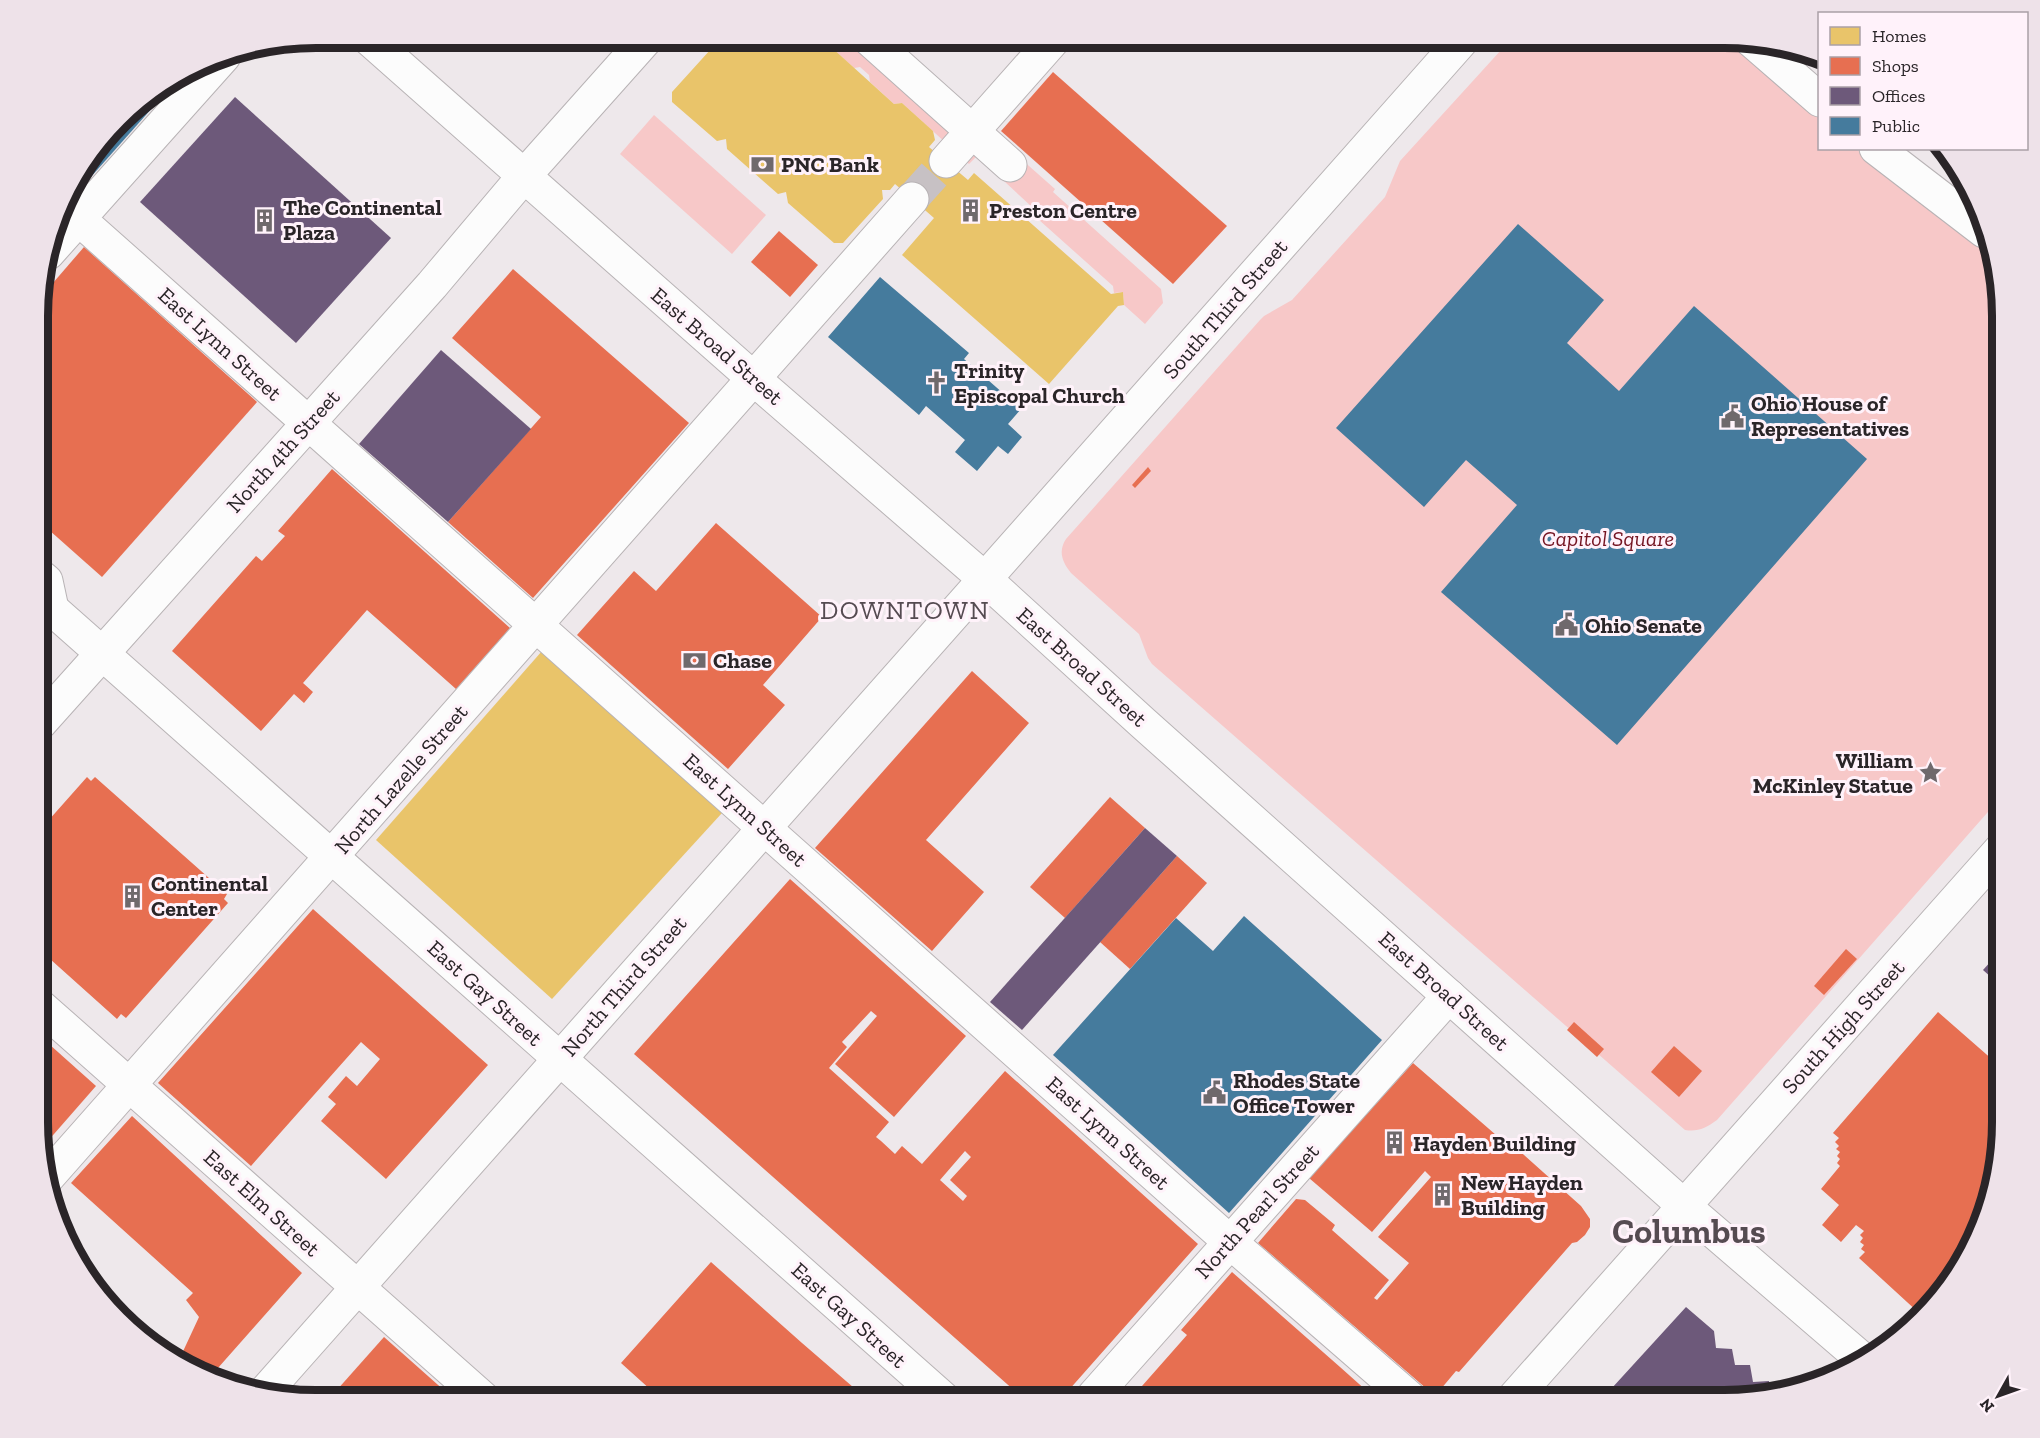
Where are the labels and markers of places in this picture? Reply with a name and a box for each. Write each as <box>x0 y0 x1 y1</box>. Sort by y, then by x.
bank icon: PNC Bank <box>750 151 776 177</box>
place label: PNC Bank <box>781 151 879 178</box>
place label: The Continental Plaza <box>283 194 442 246</box>
building icon: Preston Centre <box>958 197 984 223</box>
place label: Preston Centre <box>989 197 1137 224</box>
building icon: The Continental Plaza <box>252 207 278 233</box>
place label: Trinity Episcopal Church <box>954 357 1125 409</box>
church icon: Trinity Episcopal Church <box>923 370 949 396</box>
place label: Ohio House of Representatives <box>1751 390 1909 442</box>
public building icon: Ohio House of Representatives <box>1720 403 1746 429</box>
public building icon: Ohio Senate <box>1554 612 1580 638</box>
place label: Ohio Senate <box>1585 612 1702 639</box>
bank icon: Chase <box>682 647 708 673</box>
place label: Chase <box>713 647 772 674</box>
place label: William McKinley Statue <box>1753 747 1914 799</box>
place icon: William McKinley Statue <box>1918 760 1944 786</box>
place label: Continental Center <box>151 870 268 922</box>
building icon: Continental Center <box>120 883 146 909</box>
place label: Rhodes State Office Tower <box>1233 1067 1361 1119</box>
public building icon: Rhodes State Office Tower <box>1202 1080 1228 1106</box>
building icon: Hayden Building <box>1382 1130 1408 1156</box>
place label: Hayden Building <box>1413 1130 1577 1157</box>
place label: New Hayden Building <box>1461 1169 1583 1221</box>
building icon: New Hayden Building <box>1430 1182 1456 1208</box>

